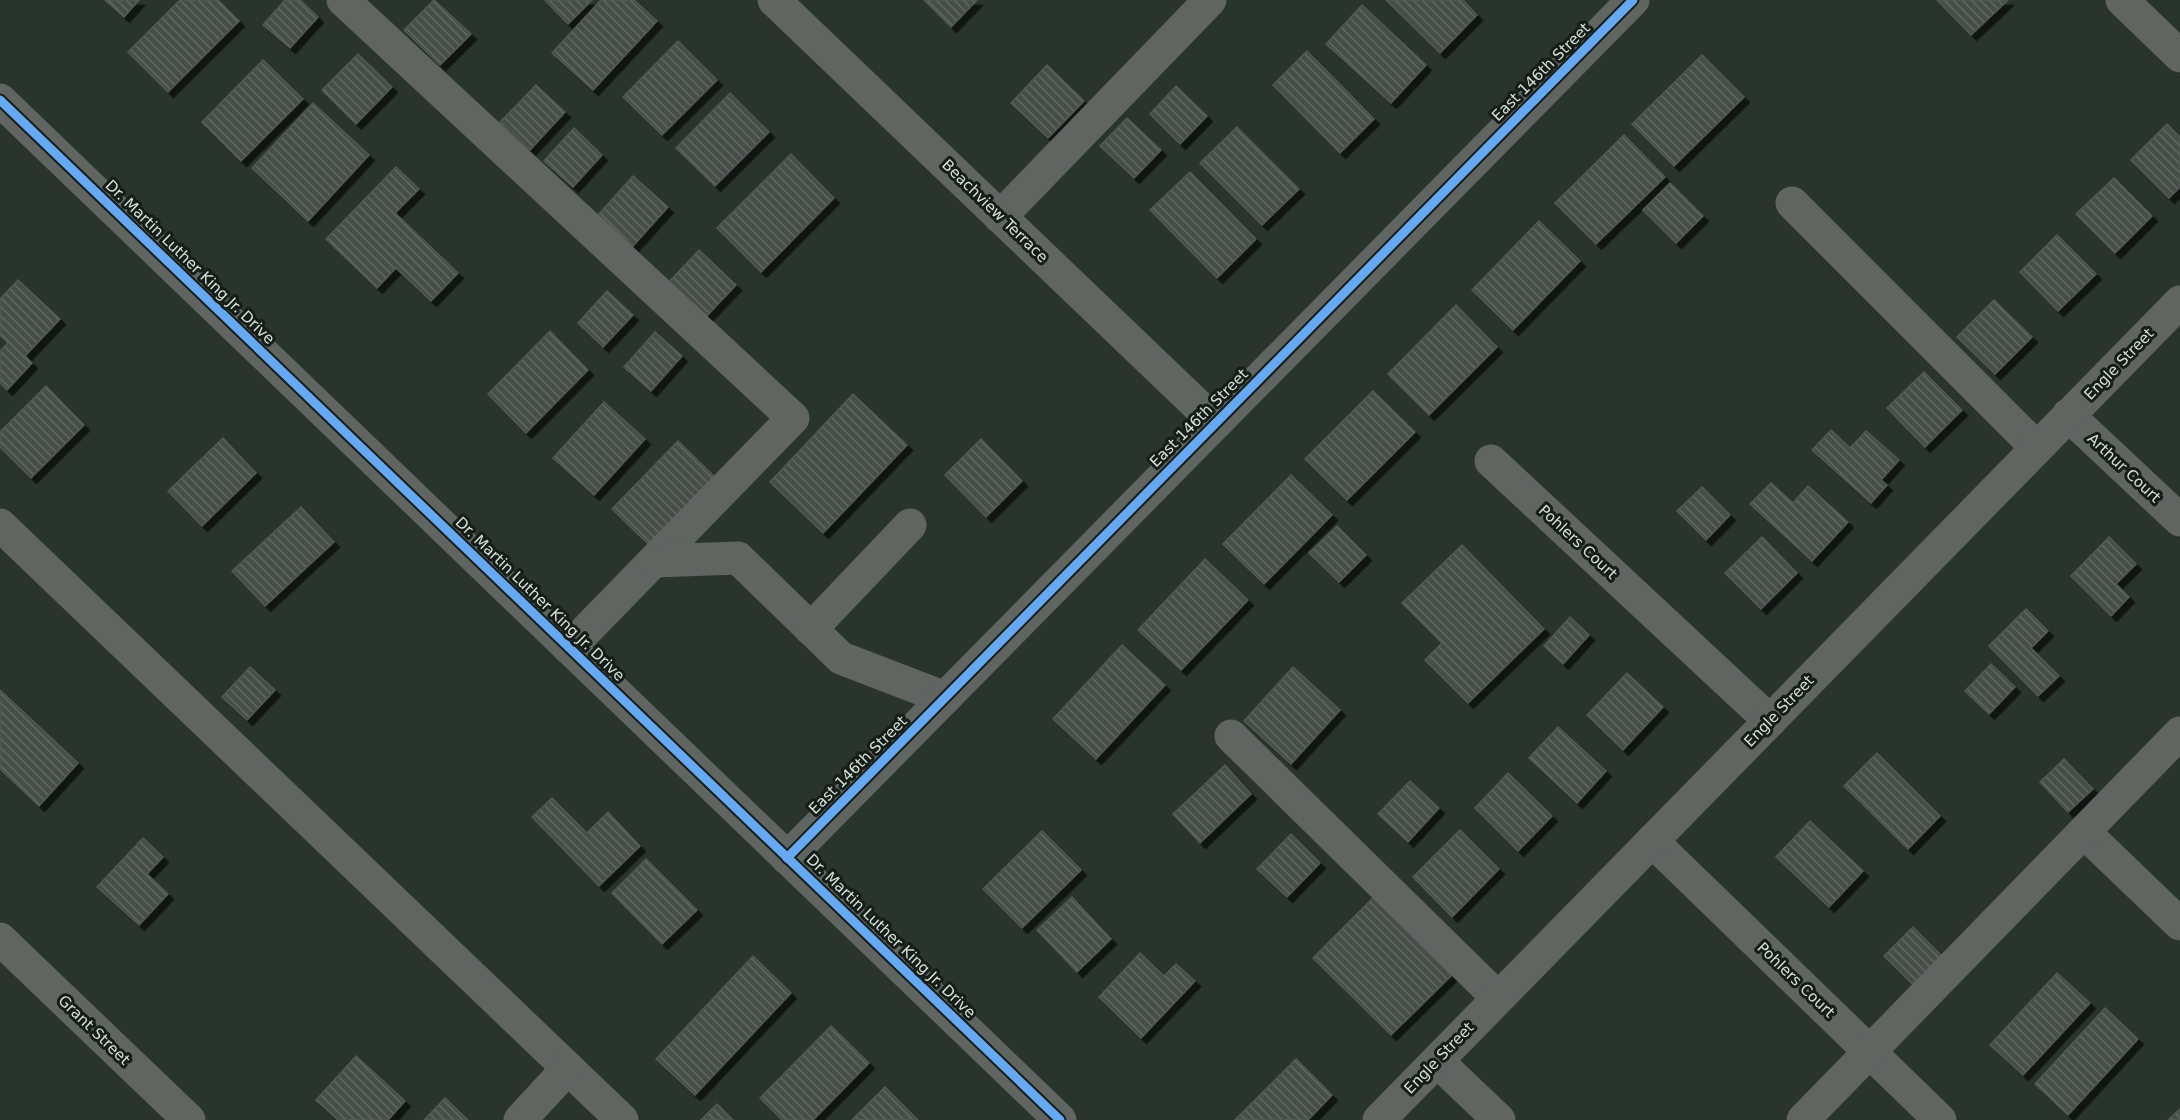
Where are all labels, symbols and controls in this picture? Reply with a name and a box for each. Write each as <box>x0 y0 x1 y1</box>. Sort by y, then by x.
street label: East 146th Street <box>1488 19 1594 125</box>
street label: Beachview Terrace <box>938 156 1052 266</box>
street label: Dr. Martin Luther King Jr. Drive <box>102 176 278 348</box>
street label: Engle Street <box>2080 324 2158 403</box>
street label: East 146th Street <box>1146 365 1252 471</box>
street label: Arthur Court <box>2084 430 2164 507</box>
street label: Pohlers Court <box>1535 501 1621 583</box>
street label: Dr. Martin Luther King Jr. Drive <box>452 513 628 685</box>
street label: Engle Street <box>1740 671 1818 750</box>
street label: East 146th Street <box>805 712 911 818</box>
street label: Dr. Martin Luther King Jr. Drive <box>803 850 979 1022</box>
street label: Pohlers Court <box>1754 939 1839 1021</box>
street label: Grant Street <box>54 991 134 1069</box>
street label: Engle Street <box>1400 1018 1478 1097</box>

